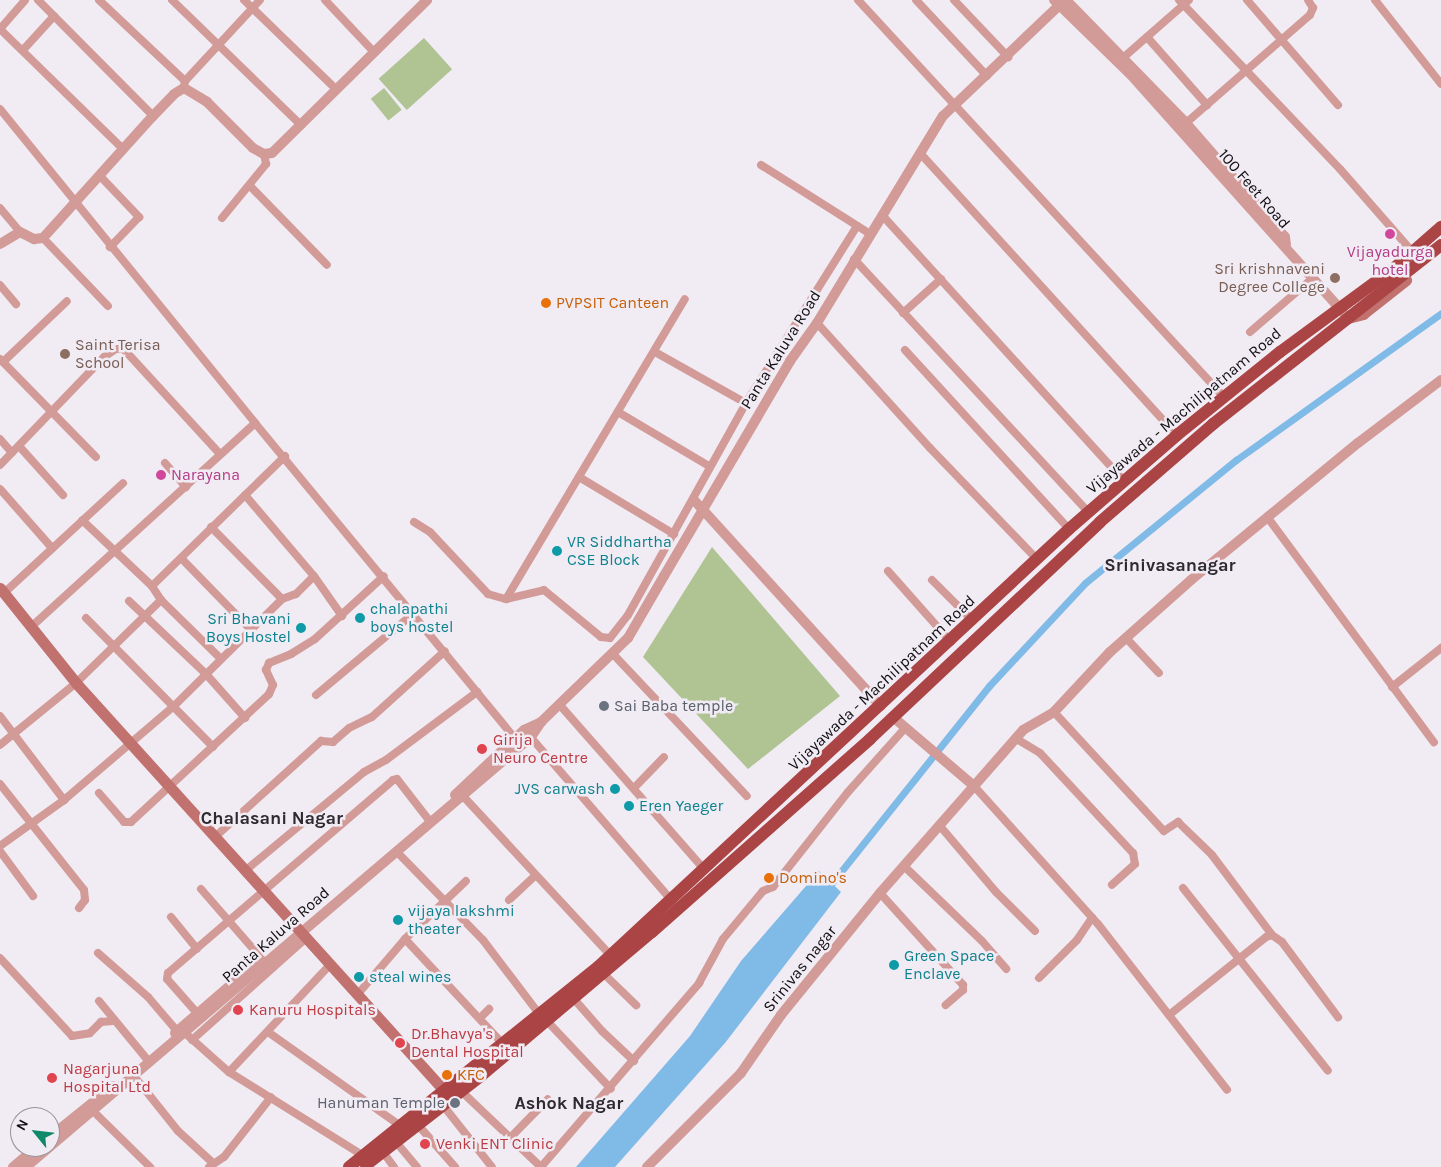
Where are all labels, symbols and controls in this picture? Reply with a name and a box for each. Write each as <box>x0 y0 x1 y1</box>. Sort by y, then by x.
street label: 100 Feet Road <box>1214 145 1294 233</box>
marker: Vijayadurga hotel <box>1384 228 1396 240</box>
place label: Vijayadurga hotel <box>1347 242 1433 280</box>
place label: Sri krishnaveni Degree College <box>1214 259 1325 297</box>
marker: Sri krishnaveni Degree College <box>1329 272 1341 284</box>
street label: Panta Kaluva Road <box>737 287 825 413</box>
place label: PVPSIT Canteen <box>556 293 669 313</box>
marker: PVPSIT Canteen <box>540 297 552 309</box>
street label: Vijayawada - Machilipatnam Road <box>1083 324 1285 498</box>
place label: Saint Terisa School <box>75 335 161 373</box>
marker: Saint Terisa School <box>59 348 71 360</box>
place label: Narayana <box>171 465 240 485</box>
marker: Narayana <box>155 469 167 481</box>
place label: VR Siddhartha CSE Block <box>567 532 672 570</box>
marker: VR Siddhartha CSE Block <box>551 545 563 557</box>
district label: Srinivasanagar <box>1104 554 1236 576</box>
street label: Vijayawada - Machilipatnam Road <box>785 591 979 775</box>
place label: chalapathi boys hostel <box>370 599 453 637</box>
place label: Sri Bhavani Boys Hostel <box>206 609 291 647</box>
marker: chalapathi boys hostel <box>354 612 366 624</box>
marker: Sri Bhavani Boys Hostel <box>295 622 307 634</box>
place label: Sai Baba temple <box>614 696 733 716</box>
marker: Sai Baba temple <box>598 700 610 712</box>
place label: Girija Neuro Centre <box>493 730 588 768</box>
marker: Girija Neuro Centre <box>475 742 489 756</box>
place label: JVS carwash <box>515 779 605 799</box>
marker: JVS carwash <box>609 783 621 795</box>
place label: Eren Yaeger <box>639 796 723 816</box>
marker: Eren Yaeger <box>623 800 635 812</box>
district label: Chalasani Nagar <box>201 807 343 829</box>
place label: Domino's <box>779 868 847 888</box>
marker: Domino's <box>763 872 775 884</box>
street label: Panta Kaluva Road <box>218 883 334 987</box>
place label: vijaya lakshmi theater <box>408 901 515 939</box>
marker: vijaya lakshmi theater <box>392 914 404 926</box>
street label: Srinivas nagar <box>759 922 841 1016</box>
place label: Green Space Enclave <box>904 946 994 984</box>
marker: Green Space Enclave <box>888 959 900 971</box>
place label: steal wines <box>369 967 451 987</box>
marker: steal wines <box>353 971 365 983</box>
place label: Kanuru Hospitals <box>249 1000 376 1020</box>
marker: Kanuru Hospitals <box>231 1003 245 1017</box>
place label: Dr.Bhavya's Dental Hospital <box>411 1024 524 1062</box>
marker: Dr.Bhavya's Dental Hospital <box>393 1036 407 1050</box>
place label: Nagarjuna Hospital Ltd <box>63 1059 151 1097</box>
place label: KFC <box>457 1065 485 1085</box>
marker: KFC <box>441 1069 453 1081</box>
marker: Nagarjuna Hospital Ltd <box>45 1071 59 1085</box>
district label: Ashok Nagar <box>515 1092 623 1114</box>
place label: Hanuman Temple <box>317 1093 445 1113</box>
marker: Hanuman Temple <box>449 1097 461 1109</box>
north arrow <box>10 1107 60 1157</box>
text: N <box>12 1116 32 1133</box>
place label: Venki ENT Clinic <box>436 1134 553 1154</box>
marker: Venki ENT Clinic <box>418 1137 432 1151</box>

